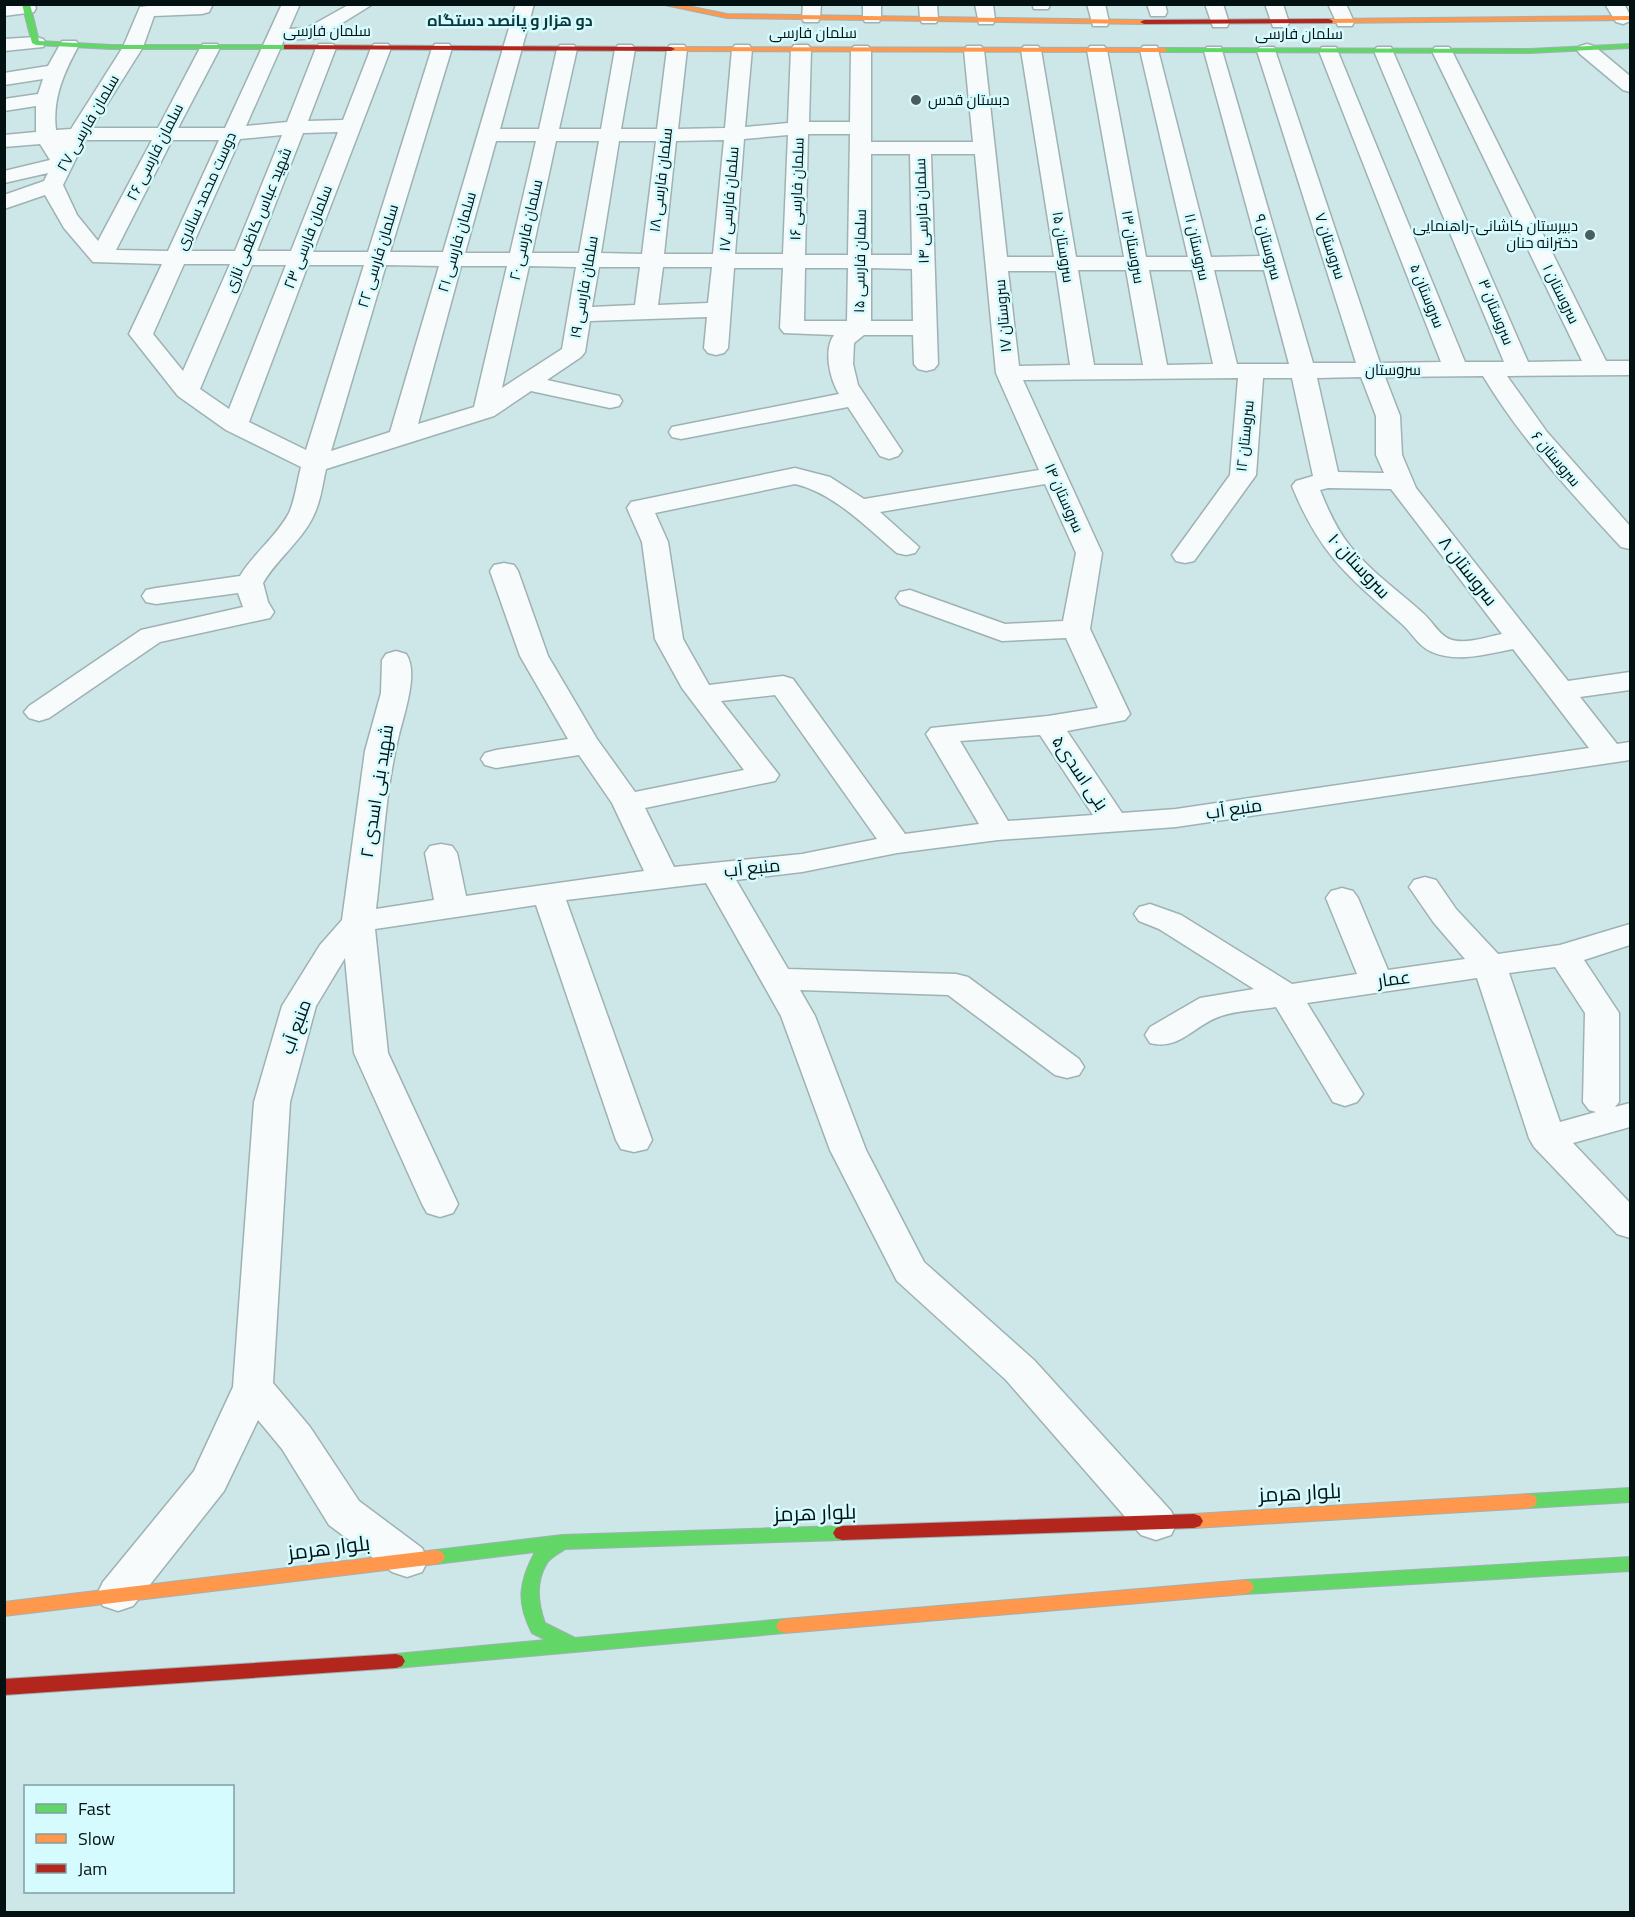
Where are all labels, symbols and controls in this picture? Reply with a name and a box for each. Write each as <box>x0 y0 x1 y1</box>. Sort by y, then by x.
district label: دو هزار و پانصد دستگاه <box>427 8 593 32</box>
street label: سلمان فارسی <box>283 19 371 42</box>
street label: سلمان فارسی <box>769 21 857 44</box>
street label: سلمان فارسی <box>1255 22 1343 45</box>
street label: سلمان فارسی ۲۷ <box>50 70 125 176</box>
place label: دبستان قدس <box>928 88 1010 111</box>
marker: دبستان قدس <box>909 93 923 107</box>
street label: سلمان فارسی ۲۶ <box>120 99 189 204</box>
street label: سلمان فارسی ۱۸ <box>643 126 678 234</box>
street label: دوست محمد سالاری <box>169 128 242 254</box>
street label: سلمان فارسی ۱۶ <box>783 137 810 241</box>
street label: شهید عباس کاظمی نازی <box>218 144 297 296</box>
street label: سلمان فارسی ۱۷ <box>712 146 745 252</box>
street label: سلمان فارسی ۱۴ <box>908 158 935 264</box>
street label: سلمان فارسی ۲۰ <box>503 177 548 283</box>
street label: سلمان فارسی ۲۳ <box>277 182 338 292</box>
street label: سلمان فارسی ۲۱ <box>431 189 482 295</box>
street label: سلمان فارسی ۲۲ <box>351 201 404 310</box>
street label: سروستان ۱۳ <box>1116 208 1151 285</box>
street label: سلمان فارسی ۱۵ <box>847 209 872 313</box>
street label: سروستان ۱۵ <box>1046 209 1080 284</box>
street label: سروستان ۷ <box>1309 210 1352 282</box>
street label: سروستان ۱۱ <box>1179 211 1216 283</box>
street label: سروستان ۹ <box>1249 211 1288 282</box>
place label: دبیرستان کاشانی-راهنمایی دخترانه حنان <box>1413 214 1578 254</box>
marker: دبیرستان کاشانی-راهنمایی دخترانه حنان <box>1583 228 1597 242</box>
street label: سلمان فارسی ۱۹ <box>563 234 604 340</box>
street label: سروستان ۵ <box>1404 260 1451 331</box>
street label: سروستان ۱ <box>1537 260 1586 328</box>
street label: سروستان ۳ <box>1473 275 1520 348</box>
street label: سروستان ۱۷ <box>988 279 1017 354</box>
street label: سروستان <box>1365 358 1421 381</box>
street label: سروستان ۱۲ <box>1229 399 1260 473</box>
street label: سروستان ۶ <box>1526 426 1587 492</box>
street label: سروستان ۱۴ <box>1039 459 1090 536</box>
street label: سروستان ۱۰ <box>1322 527 1397 605</box>
street label: سروستان ۸ <box>1432 530 1504 611</box>
street label: شهید بنی اسدی ۲ <box>353 722 400 859</box>
street label: بنی اسدی۵ <box>1045 730 1115 816</box>
street label: منبع آب <box>1204 791 1264 826</box>
street label: منبع آب <box>722 851 781 884</box>
street label: عمار <box>1375 963 1412 994</box>
street label: منبع آب <box>273 996 318 1058</box>
street label: بلوار هرمز <box>1257 1474 1342 1510</box>
street label: بلوار هرمز <box>772 1495 857 1529</box>
street label: بلوار هرمز <box>285 1526 372 1568</box>
legend <box>24 1785 234 1893</box>
text: Fast <box>78 1795 111 1822</box>
text: Slow <box>78 1825 115 1852</box>
text: Jam <box>78 1855 107 1882</box>

